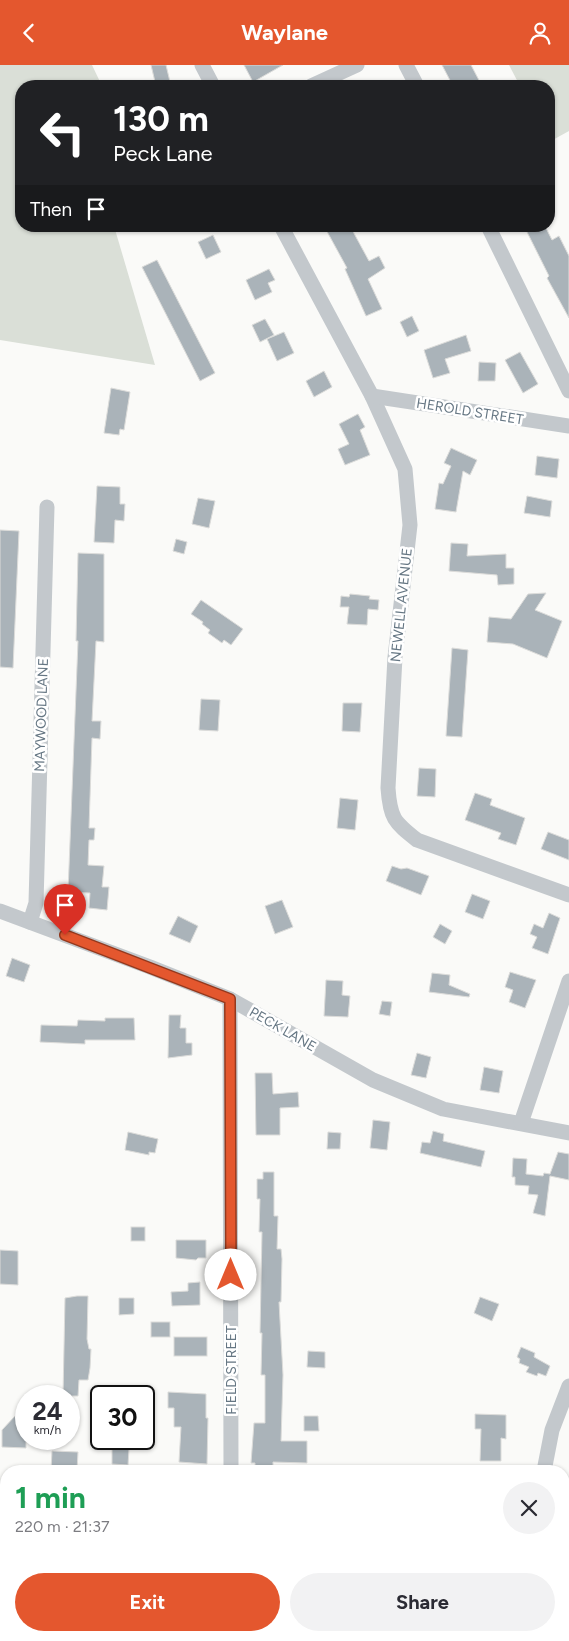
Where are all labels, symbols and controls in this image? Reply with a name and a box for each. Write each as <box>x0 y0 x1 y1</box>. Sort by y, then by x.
icon: back <box>15 19 43 47</box>
text: Waylane <box>241 19 328 46</box>
icon: person <box>526 19 554 47</box>
text: 130 m <box>113 98 209 140</box>
icon: left <box>30 100 95 165</box>
text: Peck Lane <box>113 140 212 167</box>
icon: arrive <box>82 195 110 223</box>
text: Then <box>30 198 72 221</box>
street label: HEROLD STREET <box>415 395 525 428</box>
street label: NEWELL AVENUE <box>387 547 416 663</box>
street label: MAYWOOD LANE <box>31 658 52 772</box>
pin <box>44 884 86 935</box>
icon: arrive <box>51 891 79 919</box>
street label: PECK LANE <box>246 1003 319 1055</box>
position arrow <box>204 1248 256 1300</box>
street label: FIELD STREET <box>223 1325 240 1415</box>
speed limit sign: 30 <box>90 1385 155 1450</box>
text: 24 <box>32 1396 63 1426</box>
text: km/h <box>34 1423 61 1437</box>
text: 1 min <box>15 1479 86 1516</box>
button: close <box>503 1482 555 1534</box>
text: 220 m · 21:37 <box>15 1517 110 1536</box>
button: Exit <box>15 1573 280 1631</box>
button: Share <box>290 1573 555 1631</box>

